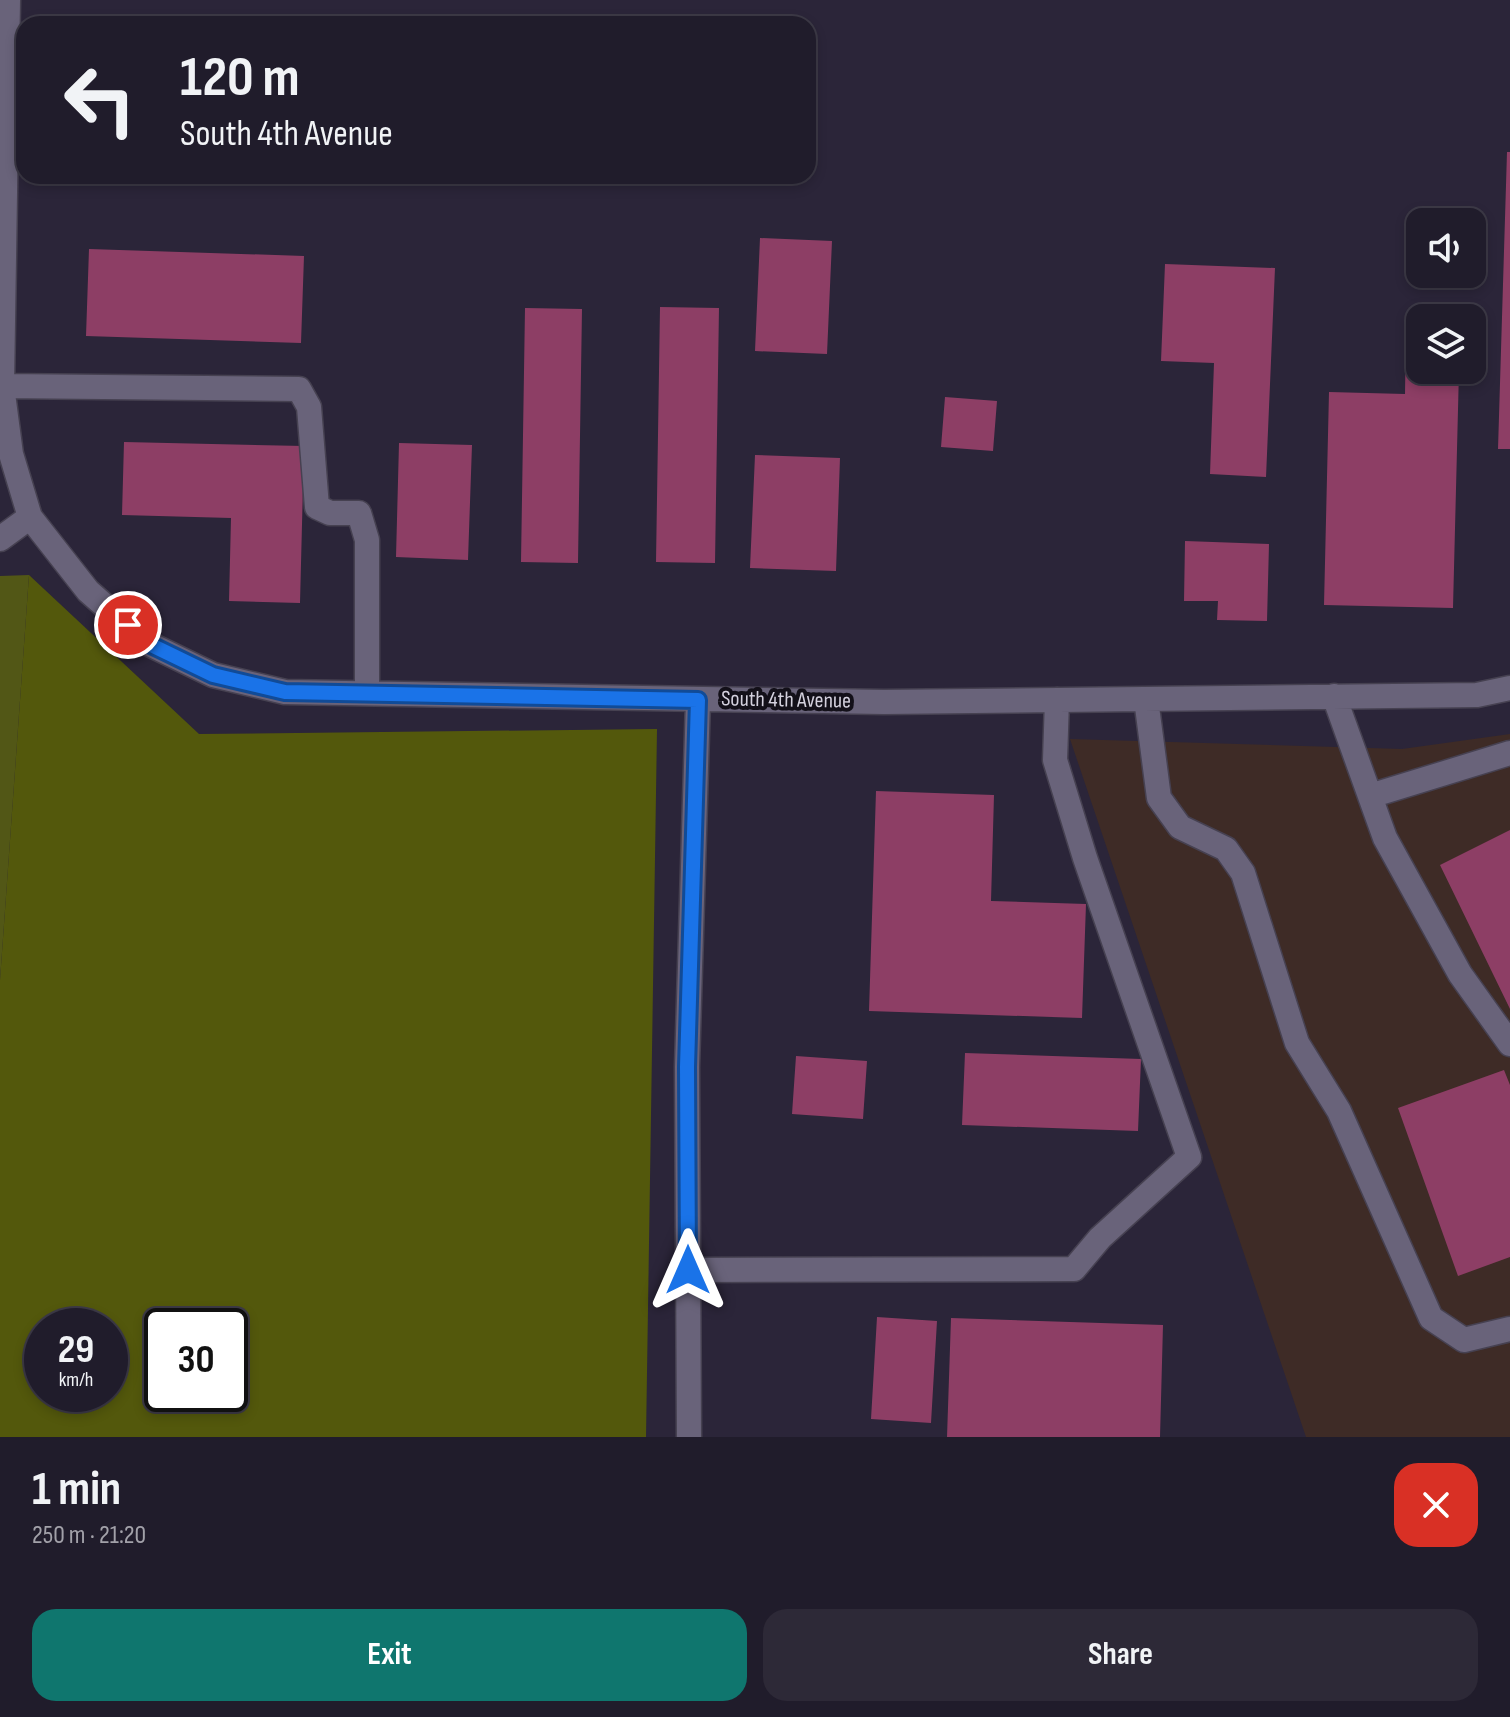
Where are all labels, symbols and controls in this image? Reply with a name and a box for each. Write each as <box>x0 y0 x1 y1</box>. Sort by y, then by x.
text: 120 m <box>180 45 300 112</box>
icon: left <box>48 48 152 152</box>
text: South 4th Avenue <box>180 113 393 156</box>
map controls <box>1406 208 1486 384</box>
button: sound <box>1406 208 1486 288</box>
button: layers <box>1406 304 1486 384</box>
pin <box>94 591 162 659</box>
icon: arrive <box>106 603 150 647</box>
street label: South 4th Avenue <box>721 685 851 715</box>
position arrow <box>646 1228 730 1312</box>
speed limit sign: 30 <box>144 1308 248 1412</box>
text: 29 <box>58 1326 94 1374</box>
text: km/h <box>59 1368 93 1392</box>
text: 1 min <box>32 1461 121 1518</box>
button: close <box>1394 1463 1478 1547</box>
text: 250 m · 21:20 <box>32 1520 146 1551</box>
button: Exit <box>32 1609 747 1701</box>
button: Share <box>763 1609 1478 1701</box>

